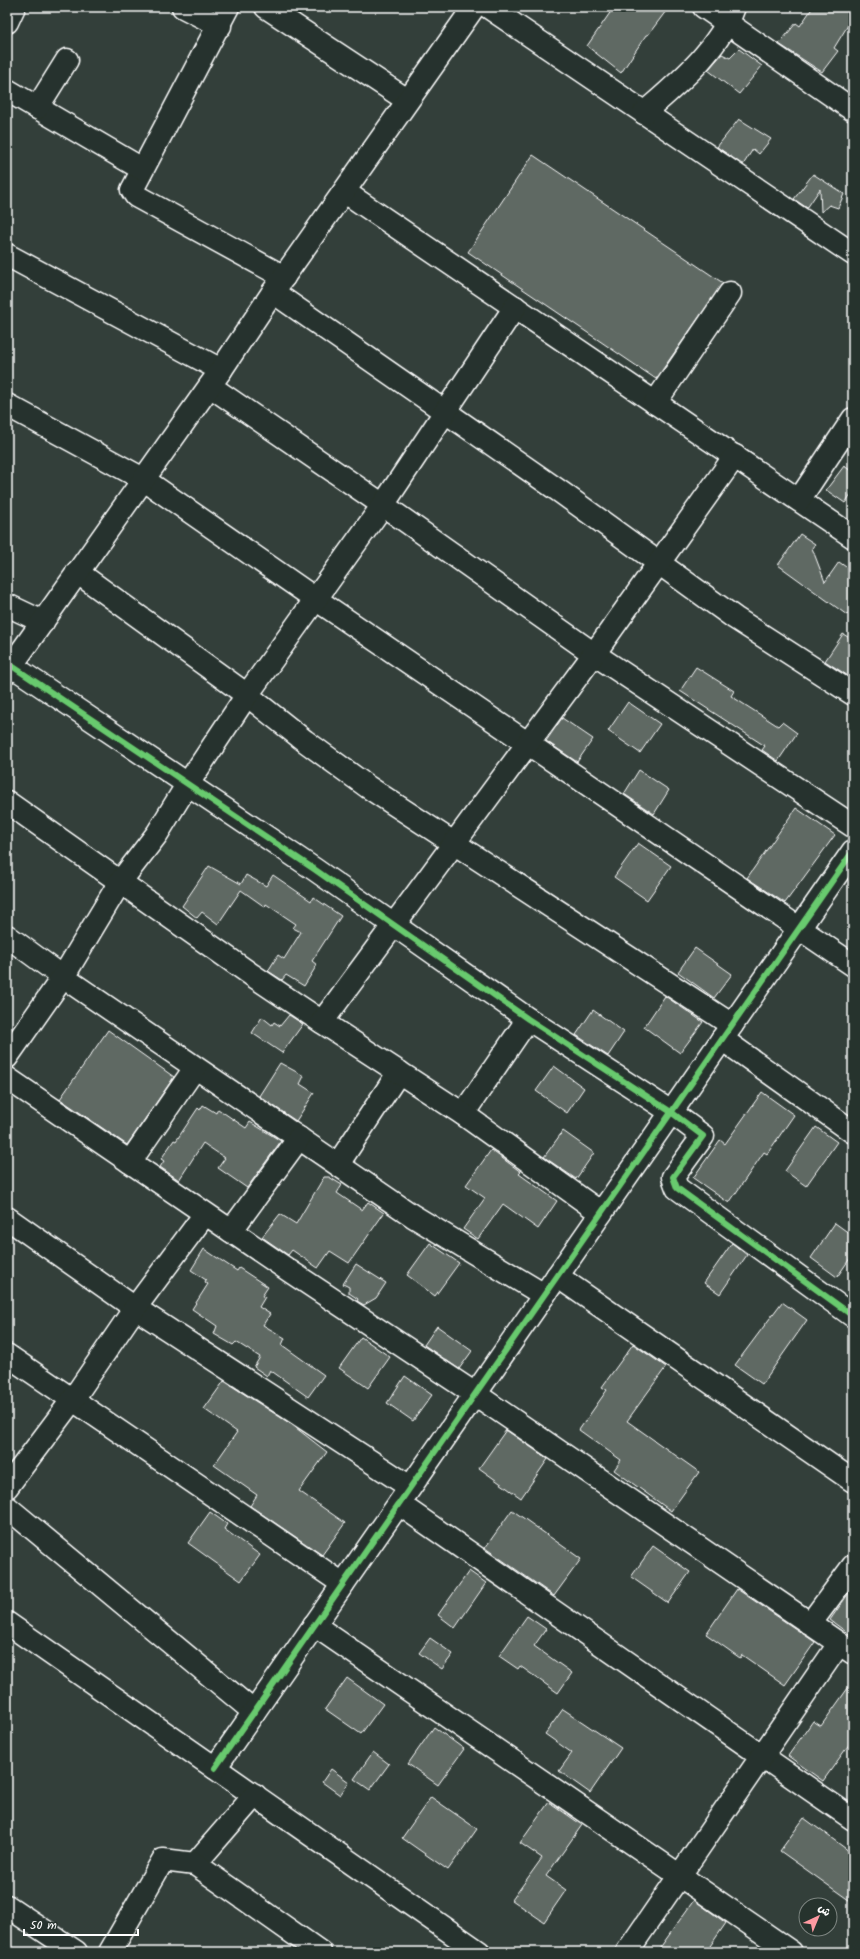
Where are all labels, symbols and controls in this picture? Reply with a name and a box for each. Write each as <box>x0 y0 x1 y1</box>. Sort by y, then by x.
north arrow <box>798 1897 838 1937</box>
text: ش <box>814 1900 835 1921</box>
scale bar <box>24 1911 138 1937</box>
text: 50 m <box>30 1916 57 1935</box>

